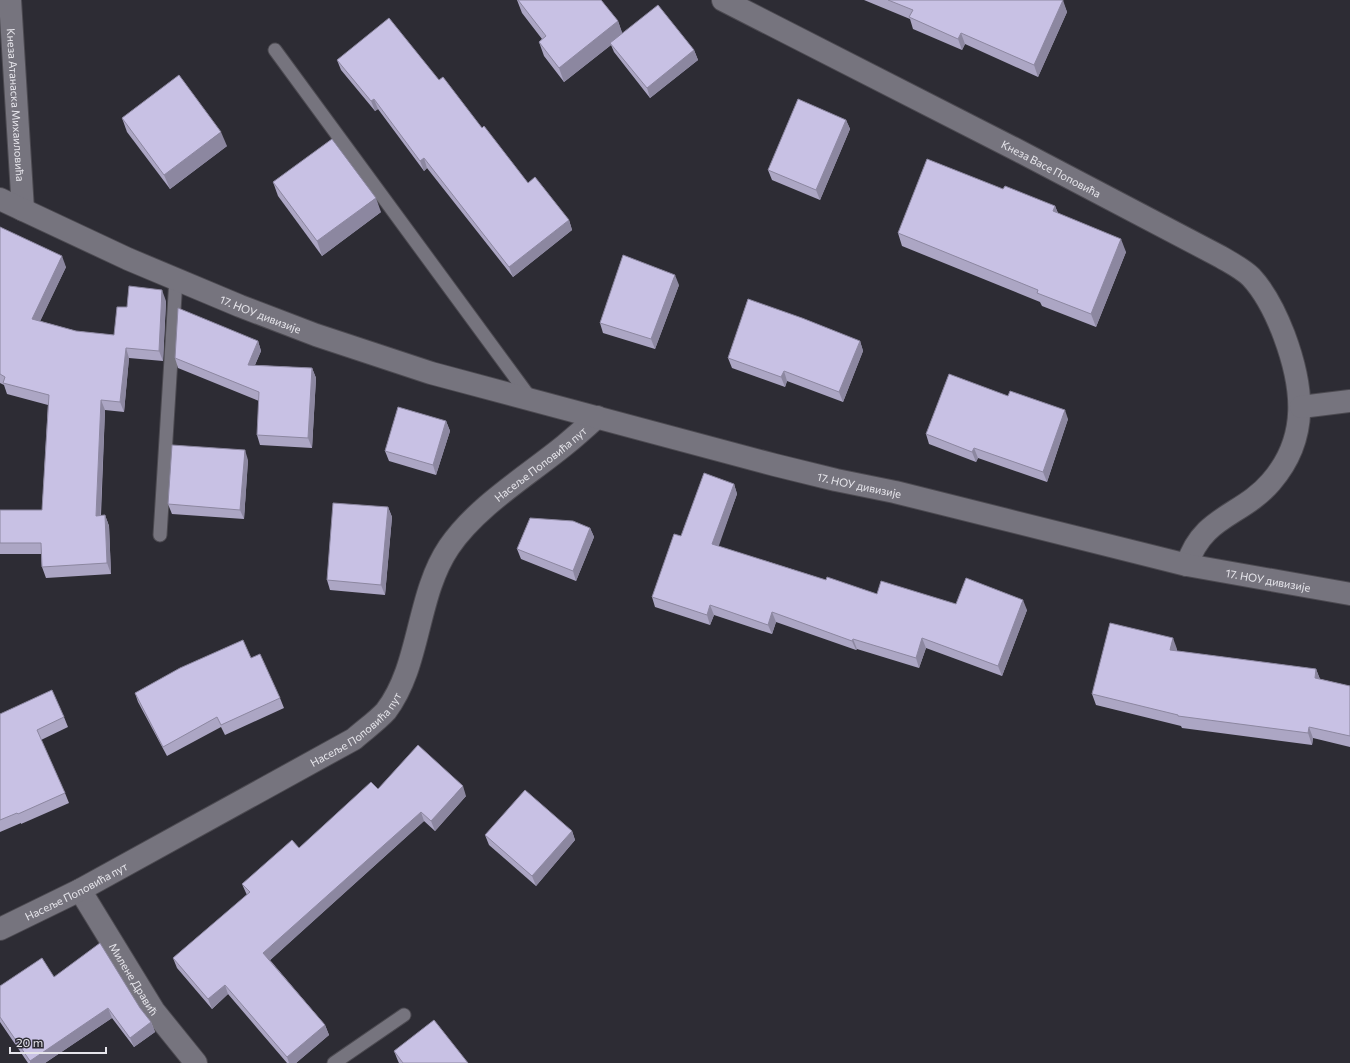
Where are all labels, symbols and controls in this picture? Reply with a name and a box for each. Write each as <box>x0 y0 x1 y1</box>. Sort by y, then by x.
street label: Кнеза Атанаска Михаиловића <box>5 28 28 182</box>
street label: Кнеза Васе Поповића <box>999 137 1104 200</box>
street label: 17. НОУ дивизије <box>218 292 303 335</box>
street label: Насеље Поповића пут <box>491 424 589 504</box>
street label: 17. НОУ дивизије <box>816 469 903 500</box>
street label: 17. НОУ дивизије <box>1225 566 1312 593</box>
street label: Насеље Поповића пут <box>307 690 403 769</box>
street label: Насеље Поповића пут <box>23 859 129 922</box>
street label: Милене Дравић <box>107 940 161 1018</box>
scale bar <box>10 1029 106 1055</box>
text: 20 m <box>16 1035 43 1049</box>

